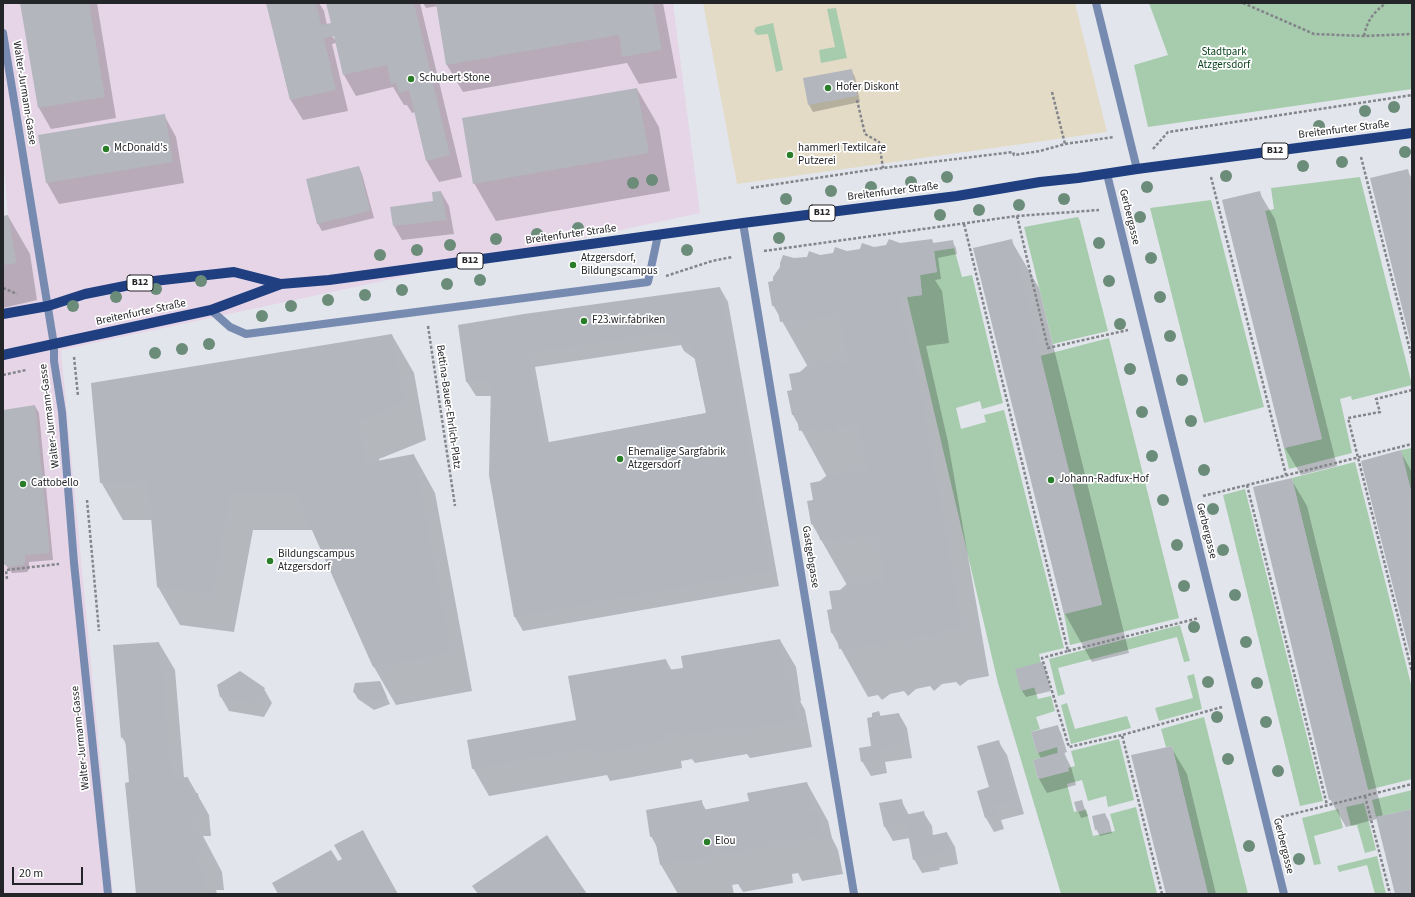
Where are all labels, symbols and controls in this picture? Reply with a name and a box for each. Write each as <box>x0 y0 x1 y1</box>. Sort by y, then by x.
street label: Walter-Jurmann-Gasse <box>9 40 39 146</box>
park label: Stadtpark Atzgersdorf <box>1198 46 1250 72</box>
place label: Schubert Stone <box>419 72 490 86</box>
marker: Schubert Stone <box>406 74 416 84</box>
place label: Hofer Diskont <box>836 81 899 95</box>
marker: Hofer Diskont <box>823 83 833 93</box>
street label: Breitenfurter Straße <box>1298 118 1390 142</box>
place label: McDonald's <box>114 142 167 156</box>
place label: hammerl Textilcare Putzerei <box>798 142 886 168</box>
road number: B12 <box>1262 143 1288 159</box>
marker: McDonald's <box>101 144 111 154</box>
marker: hammerl Textilcare Putzerei <box>785 150 795 160</box>
street label: Breitenfurter Straße <box>847 180 939 204</box>
street label: Gerbergasse <box>1116 188 1142 246</box>
road number: B12 <box>809 205 835 221</box>
street label: Breitenfurter Straße <box>525 222 617 248</box>
place label: Atzgersdorf, Bildungscampus <box>581 252 658 278</box>
road number: B12 <box>457 253 483 269</box>
marker: Atzgersdorf, Bildungscampus <box>568 260 578 270</box>
road number: B12 <box>127 275 153 291</box>
street label: Breitenfurter Straße <box>95 297 187 329</box>
place label: F23.wir.fabriken <box>592 314 665 328</box>
marker: F23.wir.fabriken <box>579 316 589 326</box>
street label: Bettina-Bauer-Ehrlich-Platz <box>433 344 463 470</box>
street label: Walter-Jurmann-Gasse <box>37 363 63 469</box>
place label: Ehemalige Sargfabrik Atzgersdorf <box>628 446 726 472</box>
marker: Ehemalige Sargfabrik Atzgersdorf <box>615 454 625 464</box>
place label: Johann-Radfux-Hof <box>1059 473 1149 487</box>
marker: Johann-Radfux-Hof <box>1046 475 1056 485</box>
place label: Cattobello <box>31 477 79 491</box>
marker: Cattobello <box>18 479 28 489</box>
street label: Gerbergasse <box>1193 502 1219 560</box>
street label: Gastgebgasse <box>799 525 821 589</box>
place label: Bildungscampus Atzgersdorf <box>278 548 355 574</box>
marker: Bildungscampus Atzgersdorf <box>265 556 275 566</box>
street label: Walter-Jurmann-Gasse <box>69 685 93 791</box>
street label: Gerbergasse <box>1270 817 1296 875</box>
place label: Elou <box>715 835 736 849</box>
marker: Elou <box>702 837 712 847</box>
scale bar <box>14 859 85 885</box>
text: 20 m <box>19 865 43 882</box>

